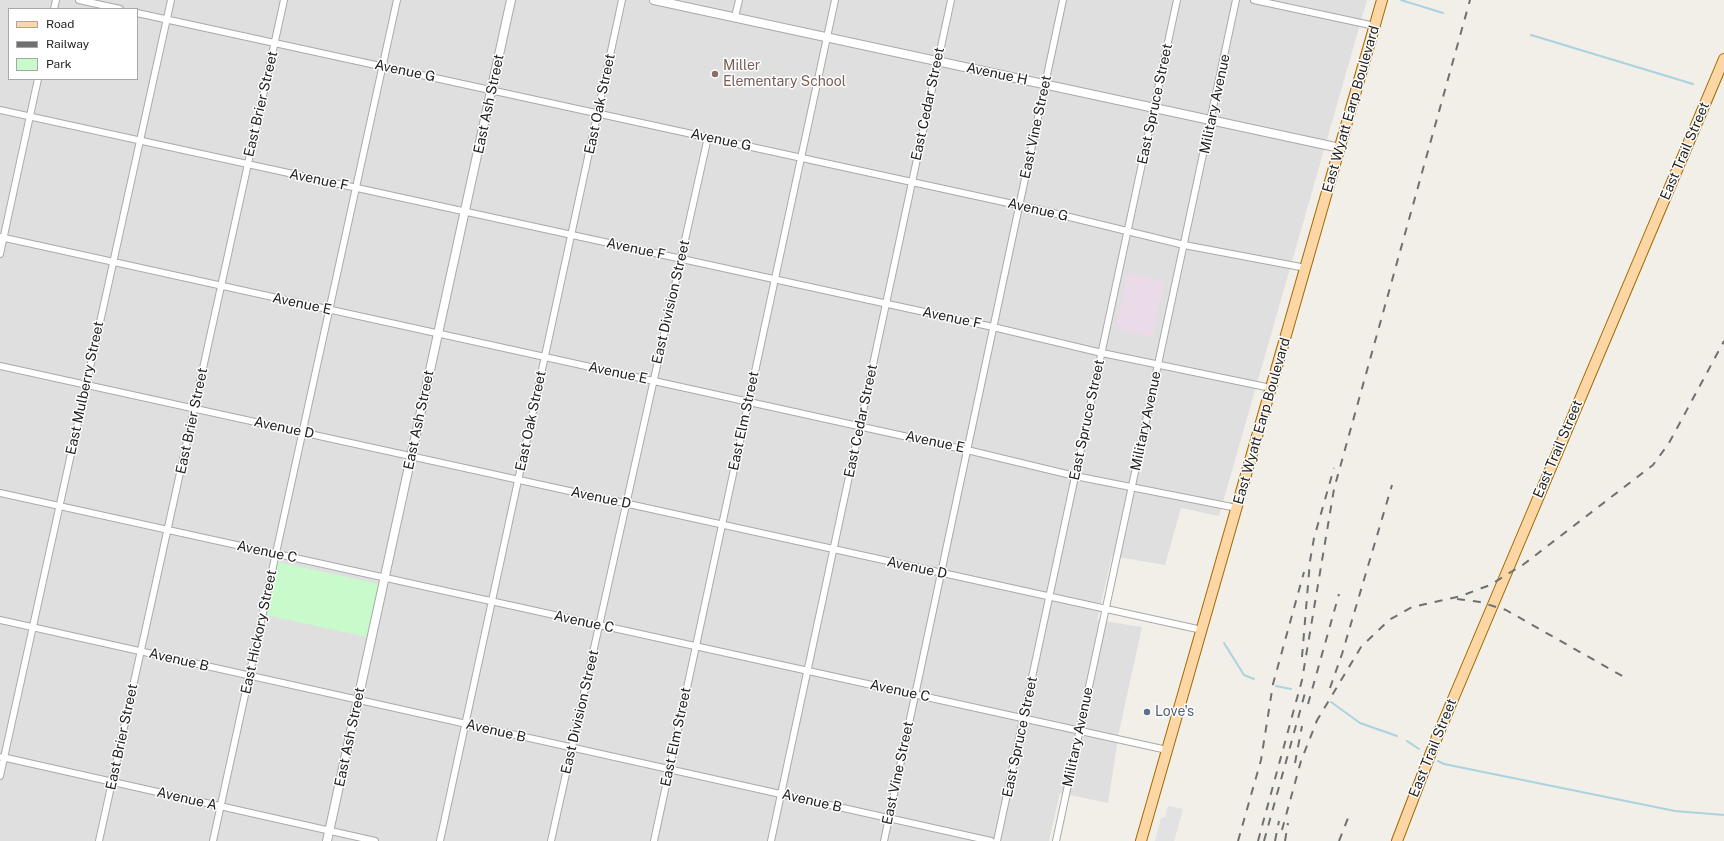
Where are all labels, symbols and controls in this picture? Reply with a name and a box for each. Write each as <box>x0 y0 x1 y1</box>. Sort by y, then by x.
legend <box>8 8 138 80</box>
text: Road <box>46 17 74 31</box>
street label: East Wyatt Earp Boulevard <box>1319 24 1383 194</box>
text: Railway <box>46 37 89 51</box>
street label: East Spruce Street <box>1134 42 1176 166</box>
street label: East Cedar Street <box>908 46 948 162</box>
street label: East Brier Street <box>241 49 281 159</box>
street label: East Oak Street <box>581 52 619 156</box>
street label: East Ash Street <box>470 53 508 155</box>
street label: Military Avenue <box>1196 53 1234 155</box>
street label: Avenue G <box>373 56 437 86</box>
text: Park <box>46 57 72 71</box>
place label: Miller Elementary School <box>723 58 846 90</box>
street label: Avenue H <box>965 59 1029 89</box>
marker: Miller Elementary School <box>710 69 720 79</box>
street label: East Vine Street <box>1017 74 1055 180</box>
street label: East Trail Street <box>1657 99 1713 203</box>
street label: Avenue G <box>689 125 753 155</box>
street label: Avenue F <box>288 166 350 194</box>
street label: Avenue G <box>1006 195 1070 225</box>
street label: Avenue F <box>605 235 667 263</box>
street label: East Division Street <box>649 238 693 366</box>
street label: Avenue E <box>271 290 333 318</box>
street label: Avenue F <box>921 304 983 332</box>
street label: East Mulberry Street <box>63 320 107 456</box>
street label: East Wyatt Earp Boulevard <box>1230 336 1294 506</box>
street label: East Spruce Street <box>1066 358 1108 482</box>
street label: Avenue E <box>587 359 649 387</box>
street label: East Cedar Street <box>841 363 881 479</box>
street label: East Brier Street <box>173 366 211 476</box>
street label: East Ash Street <box>400 369 438 471</box>
street label: East Oak Street <box>512 369 550 473</box>
street label: East Elm Street <box>725 370 763 472</box>
street label: Military Avenue <box>1127 370 1165 472</box>
street label: East Trail Street <box>1530 397 1586 501</box>
street label: Avenue D <box>252 413 316 443</box>
street label: Avenue E <box>904 428 966 456</box>
street label: Avenue D <box>569 483 633 513</box>
street label: Avenue C <box>235 537 299 567</box>
street label: Avenue D <box>885 553 949 583</box>
street label: East Hickory Street <box>238 568 280 696</box>
street label: Avenue C <box>552 607 616 637</box>
street label: Avenue B <box>147 645 211 675</box>
street label: East Division Street <box>558 648 602 776</box>
street label: East Spruce Street <box>999 675 1041 799</box>
street label: Avenue C <box>868 676 932 706</box>
street label: East Brier Street <box>103 682 141 792</box>
street label: East Ash Street <box>331 686 369 788</box>
street label: East Elm Street <box>657 686 695 788</box>
street label: Military Avenue <box>1059 686 1097 788</box>
street label: East Trail Street <box>1406 696 1460 800</box>
place label: Love's <box>1155 704 1194 720</box>
marker: Love's <box>1142 707 1152 717</box>
street label: Avenue B <box>464 716 528 746</box>
street label: East Vine Street <box>879 720 917 826</box>
street label: Avenue A <box>155 784 219 814</box>
street label: Avenue B <box>780 786 844 816</box>

